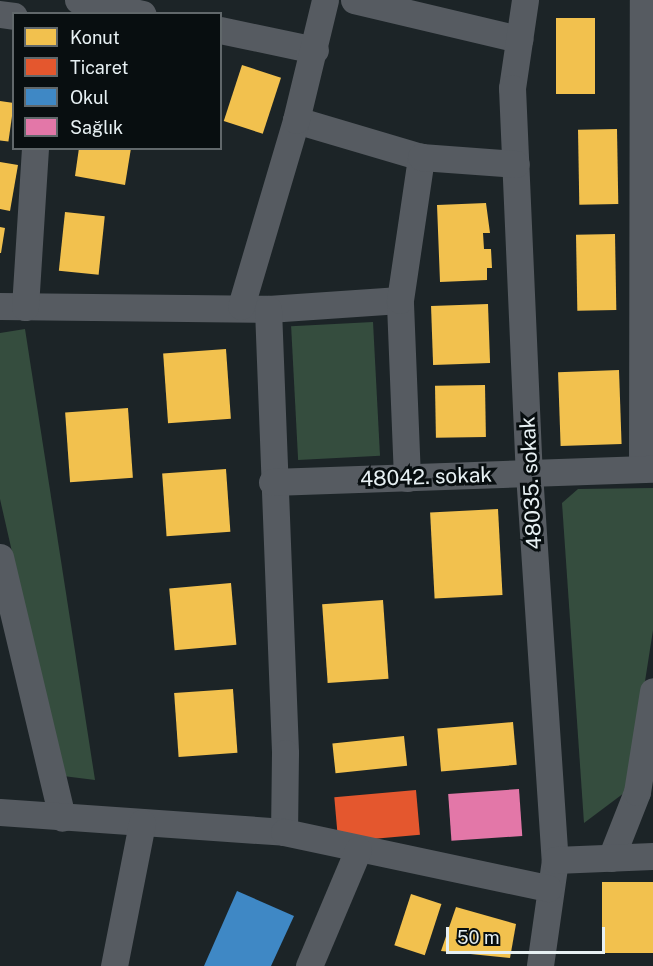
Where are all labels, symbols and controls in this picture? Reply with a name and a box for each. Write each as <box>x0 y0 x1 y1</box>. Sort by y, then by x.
legend <box>12 12 222 150</box>
text: Konut <box>70 27 120 48</box>
text: Ticaret <box>70 57 128 78</box>
text: Okul <box>70 87 109 108</box>
text: Sağlık <box>70 117 123 138</box>
street label: 48035. sokak <box>515 416 547 550</box>
street label: 48042. sokak <box>359 462 493 492</box>
scale bar <box>449 915 608 953</box>
text: 50 m <box>457 927 500 948</box>

